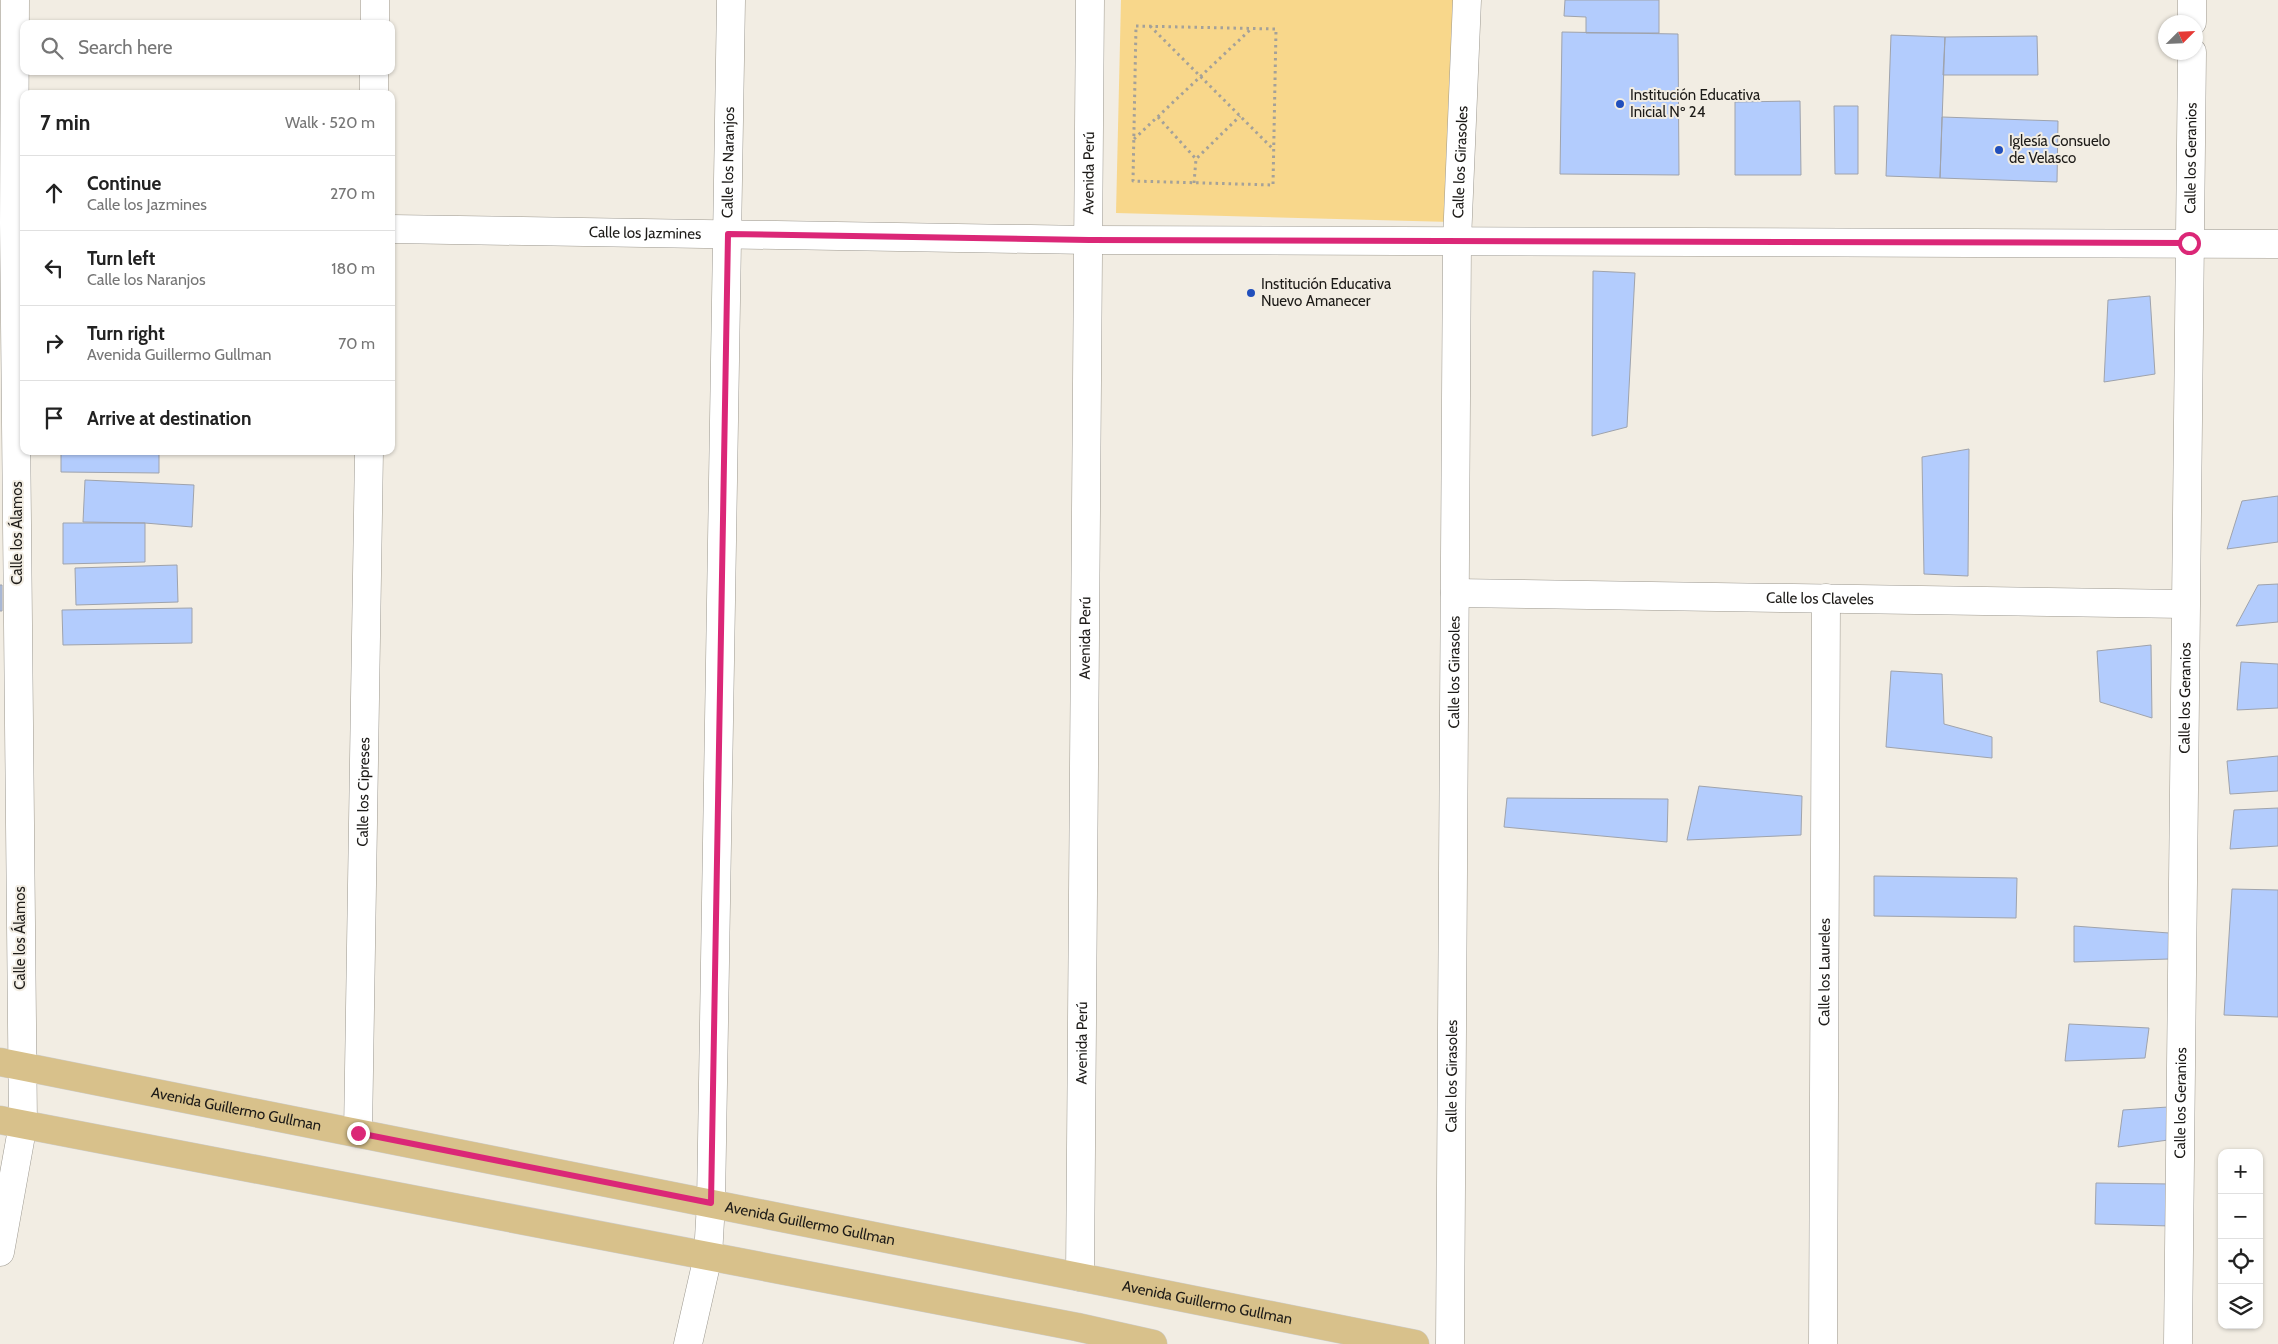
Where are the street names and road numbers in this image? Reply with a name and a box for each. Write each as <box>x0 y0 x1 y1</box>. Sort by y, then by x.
street label: Calle los Geranios <box>2181 102 2200 214</box>
street label: Calle los Girasoles <box>1449 105 1472 219</box>
street label: Calle los Naranjos <box>718 107 738 218</box>
street label: Avenida Perú <box>1079 132 1098 215</box>
street label: Calle los Jazmines <box>589 223 701 243</box>
street label: Calle los Álamos <box>7 481 26 585</box>
street label: Calle los Claveles <box>1766 589 1874 608</box>
street label: Avenida Perú <box>1076 597 1094 680</box>
street label: Calle los Girasoles <box>1445 616 1464 728</box>
street label: Calle los Geranios <box>2175 642 2195 754</box>
street label: Calle los Cipreses <box>354 737 373 847</box>
street label: Calle los Álamos <box>10 886 29 990</box>
street label: Calle los Laureles <box>1815 918 1834 1026</box>
street label: Avenida Perú <box>1073 1002 1091 1084</box>
street label: Calle los Girasoles <box>1442 1020 1461 1132</box>
street label: Calle los Geranios <box>2171 1047 2190 1159</box>
street label: Avenida Guillermo Gullman <box>150 1083 323 1135</box>
street label: Avenida Guillermo Gullman <box>723 1198 897 1249</box>
street label: Avenida Guillermo Gullman <box>1121 1277 1294 1328</box>

